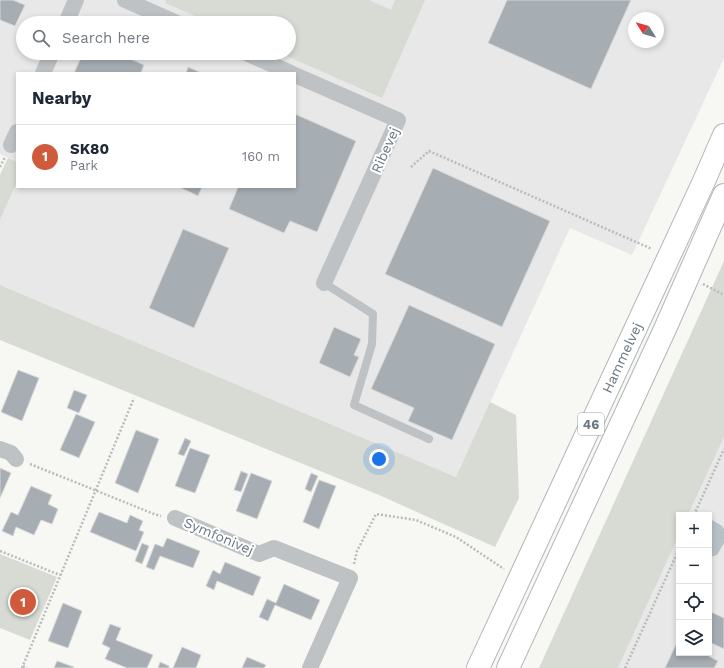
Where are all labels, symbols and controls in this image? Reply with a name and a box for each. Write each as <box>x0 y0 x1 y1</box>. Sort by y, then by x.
north arrow <box>628 12 664 48</box>
search box <box>16 16 296 60</box>
icon: search <box>30 27 52 49</box>
text: Search here <box>62 29 150 47</box>
text: Nearby <box>32 88 91 108</box>
street label: Ribevej <box>368 124 402 176</box>
text: SK80 <box>70 140 109 158</box>
text: 1 <box>42 149 48 164</box>
text: 160 m <box>242 149 280 164</box>
text: Park <box>70 158 98 173</box>
street label: Hammelvej <box>599 320 645 396</box>
road number: 46 <box>578 413 604 435</box>
your location <box>369 449 389 469</box>
map controls <box>676 512 712 656</box>
button: + <box>676 512 712 548</box>
street label: Symfonivej <box>182 514 256 558</box>
button: − <box>676 548 712 584</box>
button: locate <box>676 584 712 620</box>
pin: 1 <box>10 587 36 617</box>
button: layers <box>676 620 712 656</box>

